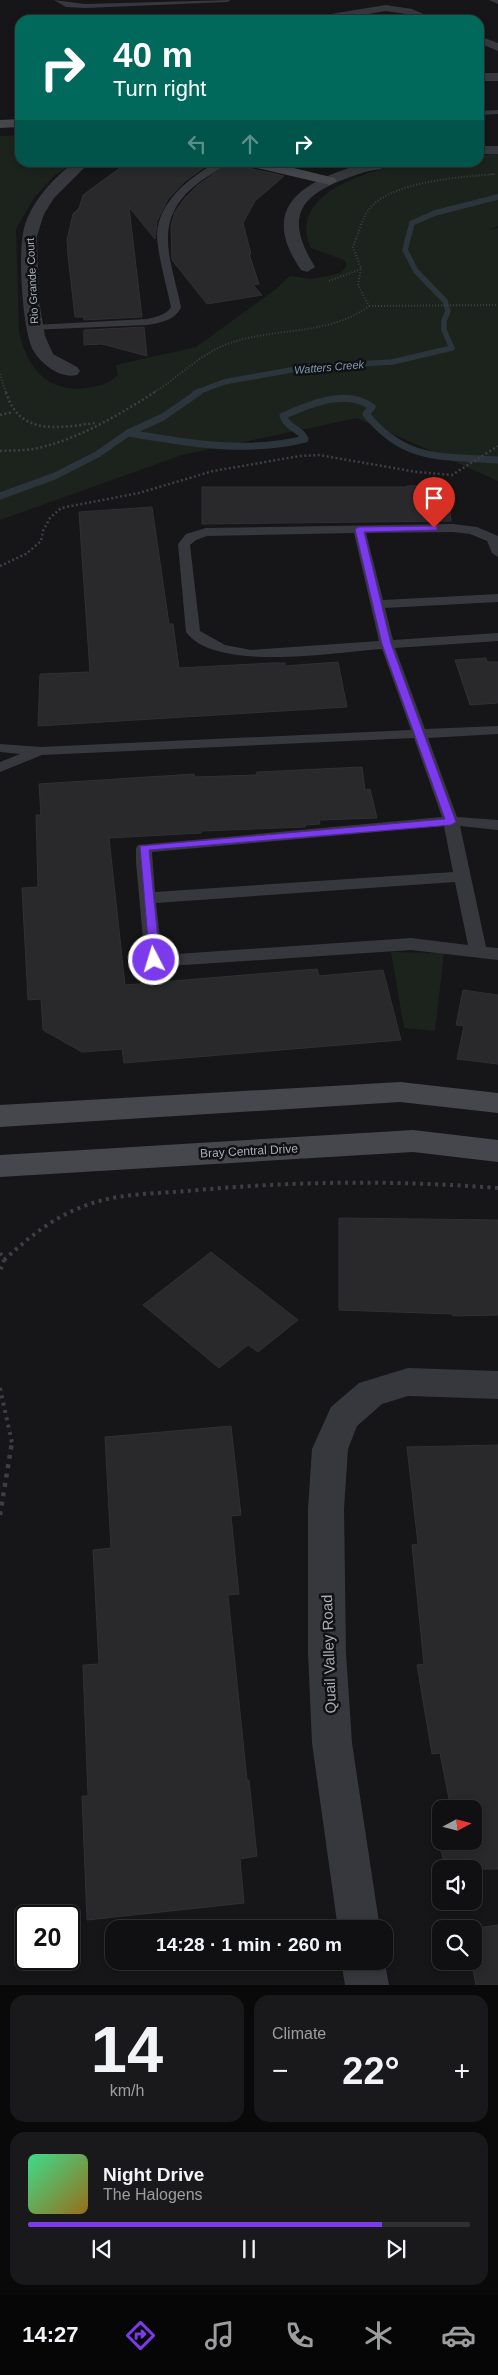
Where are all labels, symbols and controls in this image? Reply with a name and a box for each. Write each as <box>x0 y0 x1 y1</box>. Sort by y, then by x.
icon: right <box>30 35 95 100</box>
text: 40 m <box>113 35 193 74</box>
text: Turn right <box>113 76 206 101</box>
icon: left <box>183 130 211 158</box>
icon: ahead <box>236 130 264 158</box>
icon: right <box>289 130 317 158</box>
street label: Rio Grande Court <box>24 238 40 324</box>
water label: Watters Creek <box>294 358 365 376</box>
pin <box>413 477 455 528</box>
icon: arrive <box>420 484 448 512</box>
position arrow <box>127 933 179 985</box>
street label: Bray Central Drive <box>200 1141 299 1161</box>
street label: Quail Valley Road <box>318 1594 339 1714</box>
north arrow <box>432 1800 482 1850</box>
map controls <box>432 1800 482 1970</box>
button: sound <box>432 1860 482 1910</box>
speed limit sign: 20 <box>15 1905 80 1970</box>
button: search <box>432 1920 482 1970</box>
text: 14:28 · 1 min · 260 m <box>156 1934 342 1955</box>
text: 14 <box>91 2013 163 2086</box>
text: Climate <box>272 2025 326 2042</box>
text: 22° <box>342 2050 400 2092</box>
text: − <box>272 2055 288 2086</box>
text: + <box>454 2055 470 2086</box>
text: km/h <box>110 2082 144 2099</box>
text: Night Drive <box>103 2164 204 2185</box>
text: The Halogens <box>103 2186 203 2203</box>
icon: previous <box>88 2235 116 2263</box>
icon: pause <box>235 2235 263 2263</box>
icon: next <box>382 2235 410 2263</box>
icon: directions <box>123 2318 158 2353</box>
icon: music <box>202 2318 237 2353</box>
icon: phone <box>282 2318 317 2353</box>
icon: climate <box>361 2318 396 2353</box>
icon: car <box>441 2318 476 2353</box>
text: 14:27 <box>22 2322 79 2347</box>

